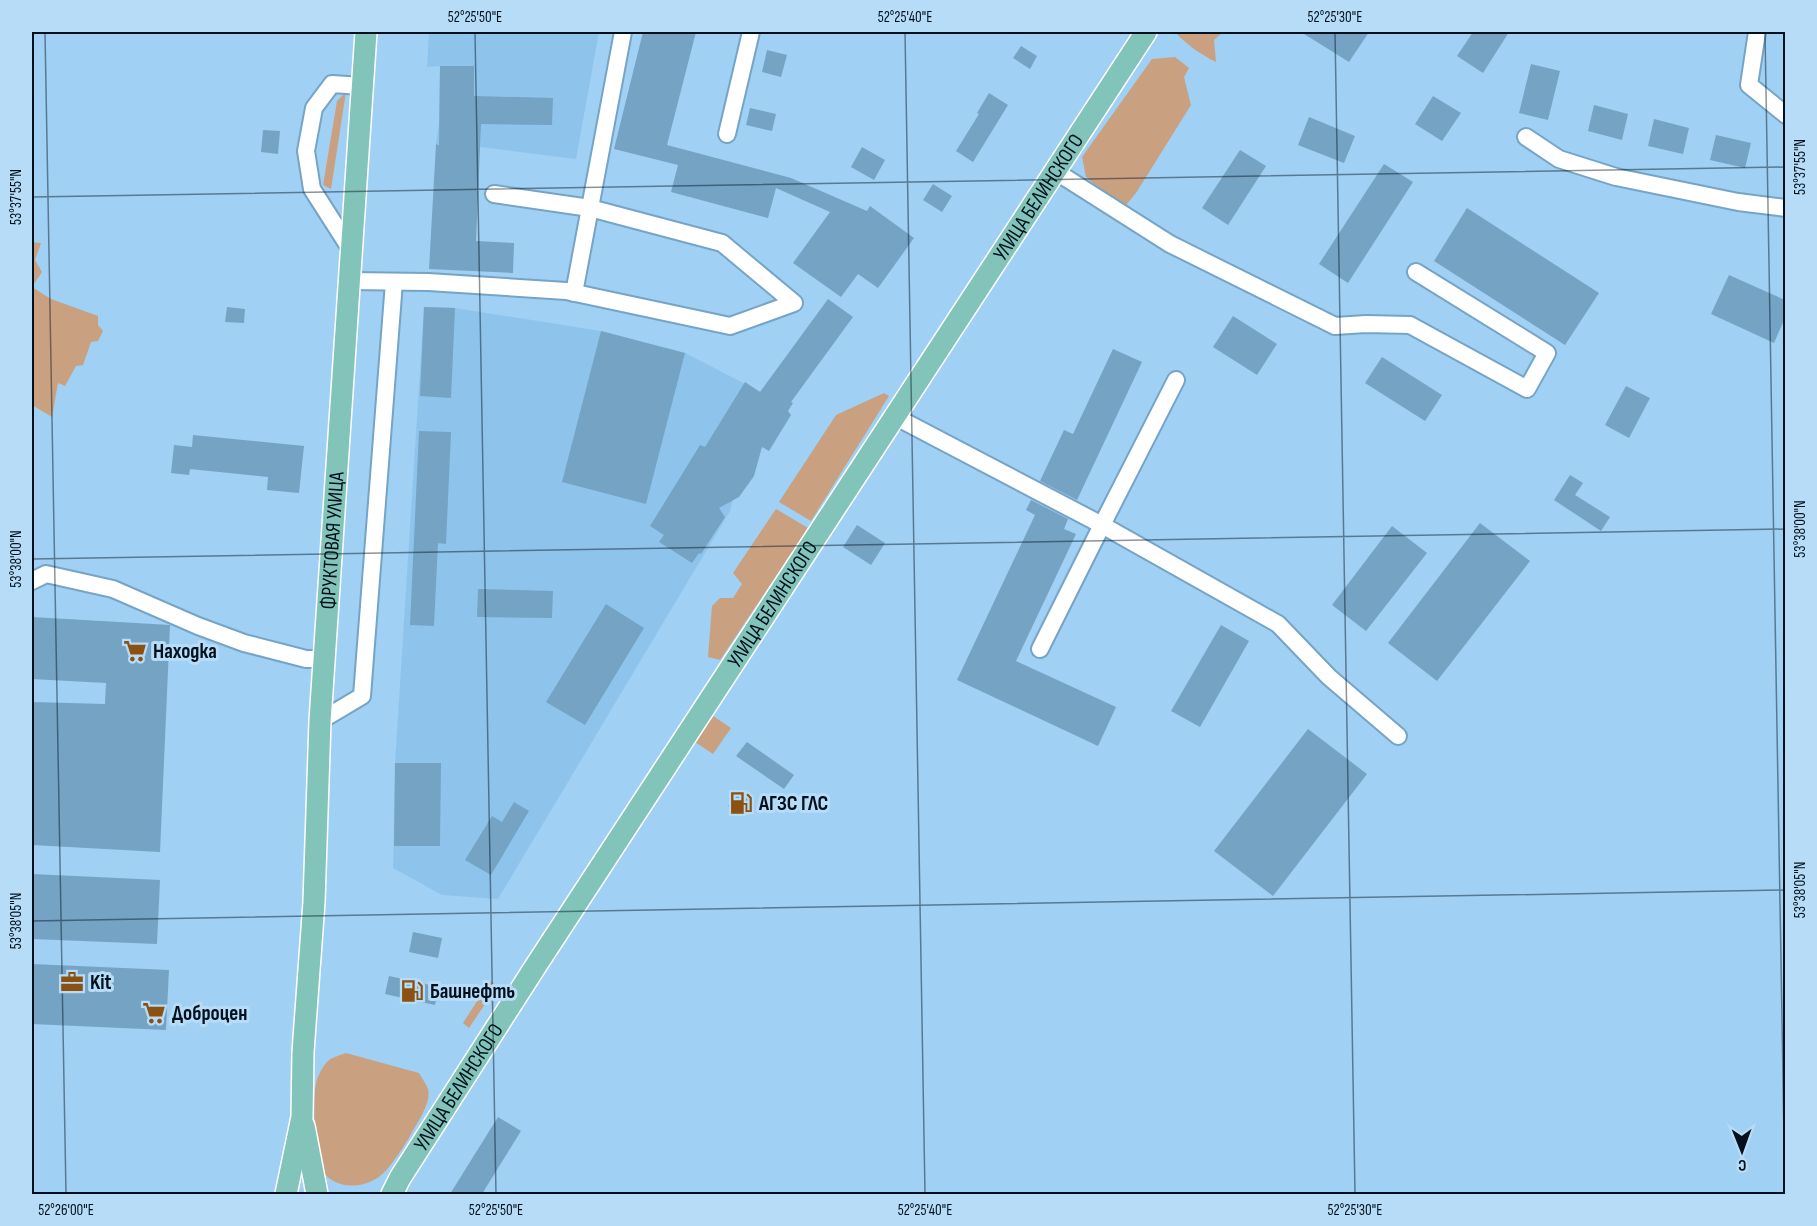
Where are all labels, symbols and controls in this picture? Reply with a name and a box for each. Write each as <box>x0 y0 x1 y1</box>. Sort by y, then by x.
text: 52°25'50"E <box>448 8 502 27</box>
text: 52°25'40"E <box>878 8 932 27</box>
text: 52°25'30"E <box>1308 8 1362 27</box>
street label: УЛИЦА БЕЛИНСКОГО <box>988 129 1088 265</box>
text: 53°37'55"N <box>1791 139 1810 195</box>
text: 53°37'55"N <box>7 169 26 225</box>
street label: ФРУКТОВАЯ УЛИЦА <box>315 470 349 610</box>
text: 53°38'00"N <box>1791 500 1810 558</box>
text: 53°38'00"N <box>7 530 26 588</box>
street label: УЛИЦА БЕЛИНСКОГО <box>722 536 823 672</box>
supermarket icon: Находка <box>122 638 148 664</box>
place label: Находка <box>153 639 217 664</box>
fuel station icon: АГЗС ГЛС <box>728 790 754 816</box>
place label: АГЗС ГЛС <box>758 791 829 816</box>
text: 53°38'05"N <box>1791 862 1810 918</box>
text: 53°38'05"N <box>7 893 26 949</box>
office icon: Kit <box>59 969 85 995</box>
place label: Kit <box>90 970 112 995</box>
fuel station icon: Башнефть <box>399 978 425 1004</box>
place label: Башнефть <box>430 979 515 1004</box>
supermarket icon: Доброцен <box>141 1000 167 1026</box>
place label: Доброцен <box>172 1001 247 1026</box>
street label: УЛИЦА БЕЛИНСКОГО <box>408 1019 508 1155</box>
north arrow <box>1712 1121 1772 1181</box>
text: С <box>1738 1155 1747 1174</box>
text: 52°26'00"E <box>38 1201 94 1220</box>
text: 52°25'50"E <box>469 1201 523 1220</box>
text: 52°25'40"E <box>898 1201 952 1220</box>
text: 52°25'30"E <box>1328 1201 1382 1220</box>

